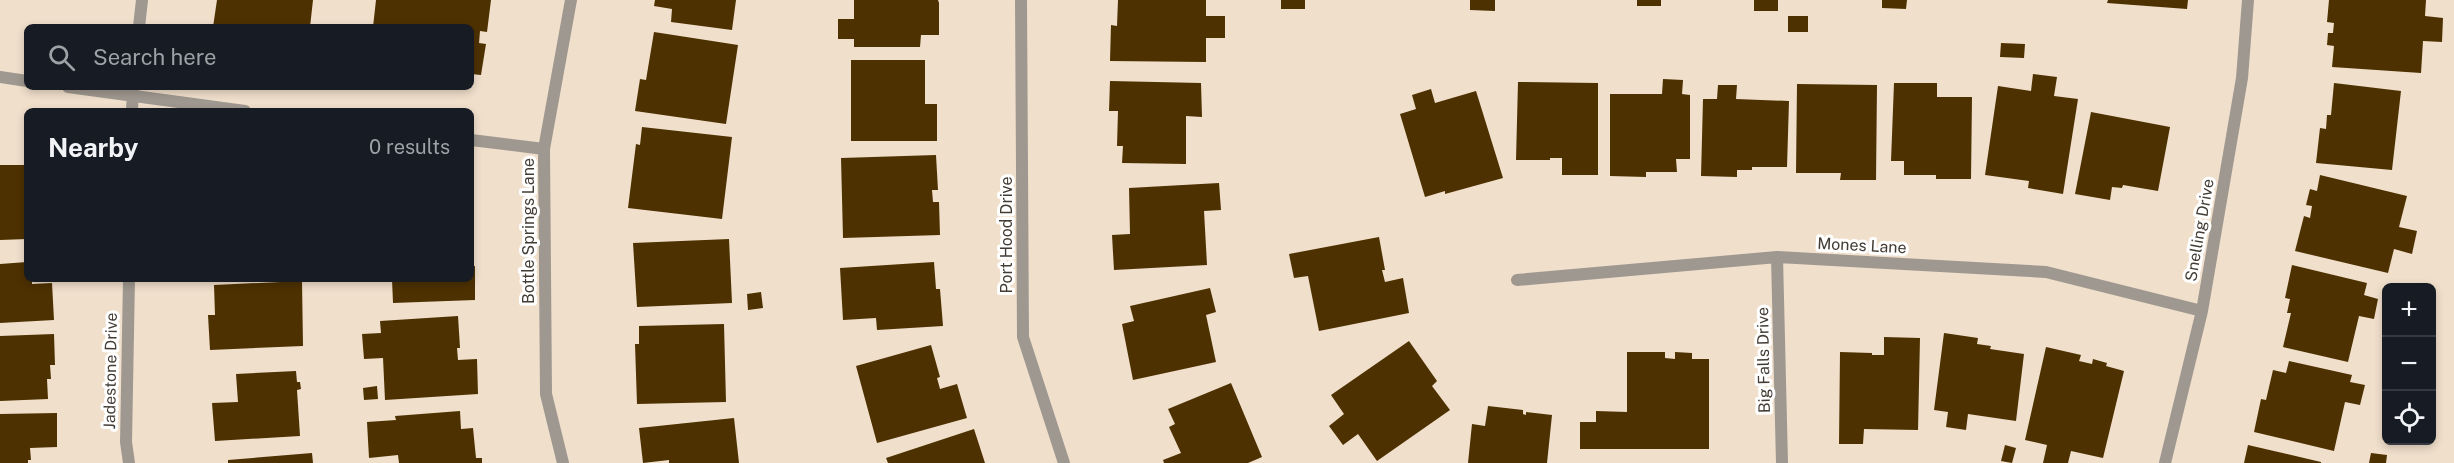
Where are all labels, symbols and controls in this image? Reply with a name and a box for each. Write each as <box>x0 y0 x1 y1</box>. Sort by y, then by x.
search box <box>24 24 474 90</box>
icon: search <box>45 41 78 74</box>
text: Search here <box>93 44 217 70</box>
text: Nearby <box>48 132 138 163</box>
text: 0 results <box>369 135 450 159</box>
street label: Bottle Springs Lane <box>519 158 538 304</box>
street label: Port Hood Drive <box>997 176 1016 294</box>
street label: Snelling Drive <box>2181 177 2218 283</box>
street label: Mones Lane <box>1817 234 1907 257</box>
map controls <box>2382 283 2436 445</box>
button: + <box>2382 283 2436 337</box>
street label: Big Falls Drive <box>1753 307 1774 413</box>
street label: Jadestone Drive <box>100 312 121 430</box>
button: − <box>2382 337 2436 391</box>
button: locate <box>2382 391 2436 445</box>

